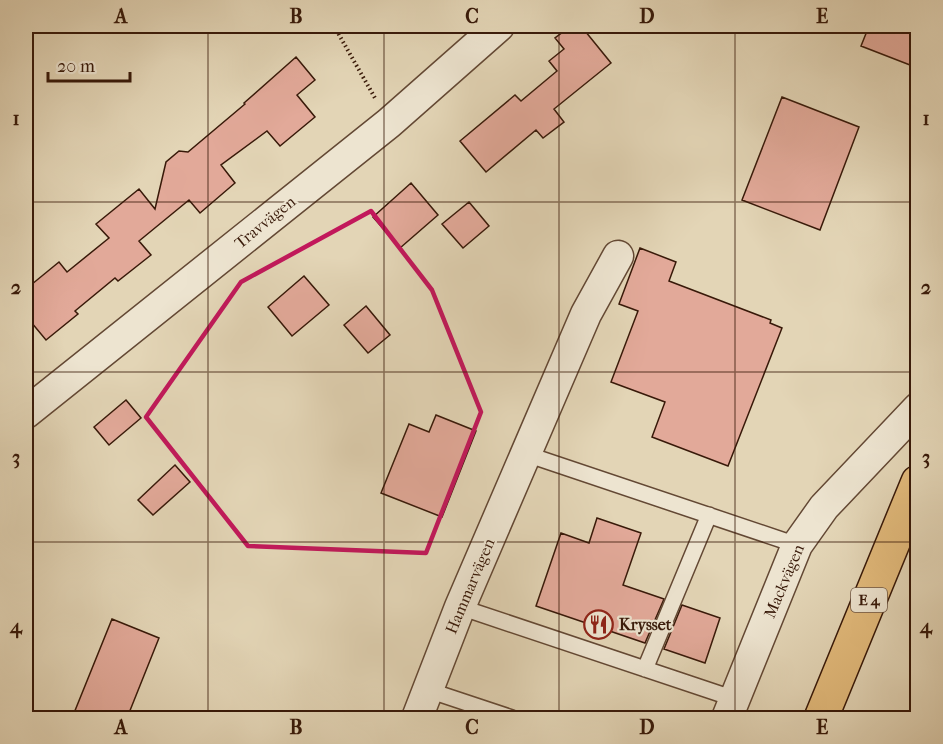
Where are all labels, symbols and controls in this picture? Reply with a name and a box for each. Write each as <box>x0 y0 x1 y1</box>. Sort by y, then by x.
text: A <box>113 5 129 28</box>
text: B <box>289 5 303 28</box>
text: C <box>465 5 479 28</box>
text: D <box>639 5 655 28</box>
text: E <box>816 5 828 28</box>
scale bar <box>48 45 130 83</box>
text: 20 m <box>57 56 95 77</box>
text: 1 <box>12 107 20 130</box>
text: 1 <box>922 107 930 130</box>
street label: Travvägen <box>231 191 300 252</box>
text: 2 <box>11 276 21 299</box>
text: 2 <box>921 276 931 299</box>
text: 3 <box>12 446 20 469</box>
text: 3 <box>922 446 930 469</box>
street label: Hammarvägen <box>441 535 499 637</box>
street label: Mackvägen <box>760 541 808 621</box>
road number: E 4 <box>851 588 887 612</box>
restaurant icon: Krysset <box>582 608 614 640</box>
text: 4 <box>9 615 23 639</box>
place label: Krysset <box>619 615 672 635</box>
text: 4 <box>919 615 933 639</box>
text: A <box>113 716 129 739</box>
text: B <box>289 716 303 739</box>
text: C <box>465 716 479 739</box>
text: D <box>639 716 655 739</box>
text: E <box>816 716 828 739</box>

